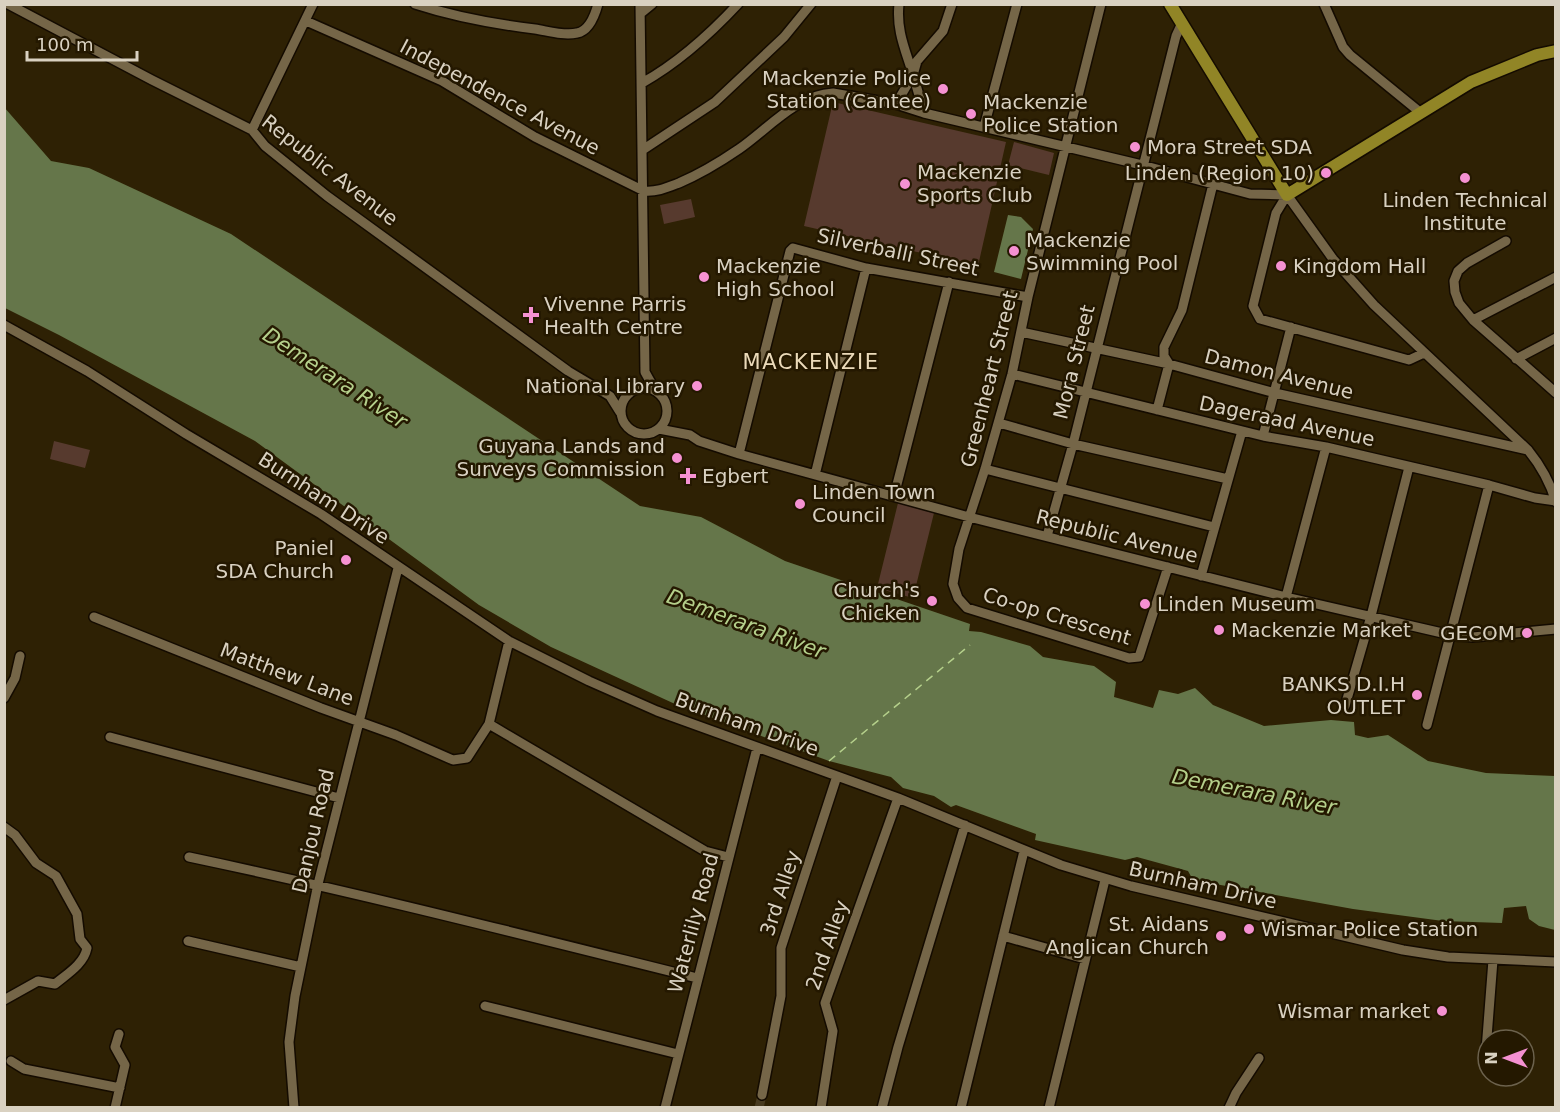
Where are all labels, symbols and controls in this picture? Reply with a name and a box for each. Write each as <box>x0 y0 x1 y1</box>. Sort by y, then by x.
scale bar <box>27 24 136 62</box>
text: 100 m <box>36 34 94 55</box>
street label: Independence Avenue <box>396 34 604 160</box>
place label: Mackenzie Police Station (Cantee) <box>762 66 931 113</box>
marker: Mackenzie Police Station (Cantee) <box>936 82 950 96</box>
place label: Mackenzie Police Station <box>983 90 1118 137</box>
marker: Mackenzie Police Station <box>964 107 978 121</box>
street label: Republic Avenue <box>257 109 403 231</box>
place label: Mora Street SDA <box>1147 135 1312 159</box>
marker: Mora Street SDA <box>1128 140 1142 154</box>
place label: Mackenzie Sports Club <box>917 160 1032 207</box>
place label: Linden (Region 10) <box>1125 161 1314 185</box>
marker: Linden (Region 10) <box>1319 166 1333 180</box>
marker: Linden Technical Institute <box>1458 171 1472 185</box>
marker: Mackenzie Sports Club <box>898 177 912 191</box>
place label: Linden Technical Institute <box>1382 188 1548 235</box>
street label: Silverballi Street <box>815 223 981 281</box>
place label: Mackenzie Swimming Pool <box>1026 228 1178 275</box>
marker: Mackenzie Swimming Pool <box>1007 244 1021 258</box>
place label: Mackenzie High School <box>716 254 835 301</box>
place label: Kingdom Hall <box>1293 254 1426 278</box>
marker: Kingdom Hall <box>1274 259 1288 273</box>
marker: Mackenzie High School <box>697 270 711 284</box>
street label: Greenheart Street <box>955 288 1023 470</box>
place label: Vivenne Parris Health Centre <box>544 292 686 339</box>
street label: Mora Street <box>1048 302 1100 422</box>
marker: Vivenne Parris Health Centre <box>522 306 540 324</box>
water label: Demerara River <box>259 323 413 434</box>
street label: Damon Avenue <box>1202 344 1356 404</box>
district label: MACKENZIE <box>743 350 879 374</box>
place label: National Library <box>525 374 685 398</box>
marker: National Library <box>690 379 704 393</box>
street label: Dageraad Avenue <box>1197 391 1377 451</box>
place label: Guyana Lands and Surveys Commission <box>457 434 665 481</box>
street label: Burnham Drive <box>254 447 394 549</box>
marker: Guyana Lands and Surveys Commission <box>670 451 684 465</box>
place label: Egbert <box>702 464 769 488</box>
marker: Egbert <box>679 467 697 485</box>
place label: Linden Town Council <box>812 480 936 527</box>
marker: Linden Town Council <box>793 497 807 511</box>
street label: Republic Avenue <box>1033 504 1201 568</box>
place label: Paniel SDA Church <box>215 536 334 583</box>
marker: Paniel SDA Church <box>339 553 353 567</box>
place label: Church's Chicken <box>833 578 920 625</box>
street label: Co-op Crescent <box>980 582 1134 650</box>
water label: Demerara River <box>664 584 830 664</box>
place label: Linden Museum <box>1157 592 1315 616</box>
marker: Church's Chicken <box>925 594 939 608</box>
marker: Linden Museum <box>1138 597 1152 611</box>
place label: Mackenzie Market <box>1231 618 1411 642</box>
place label: GECOM <box>1440 621 1515 645</box>
marker: Mackenzie Market <box>1212 623 1226 637</box>
marker: GECOM <box>1520 626 1534 640</box>
street label: Matthew Lane <box>217 637 357 711</box>
place label: BANKS D.I.H OUTLET <box>1281 672 1406 719</box>
street label: Burnham Drive <box>672 687 822 761</box>
marker: BANKS D.I.H OUTLET <box>1410 688 1424 702</box>
water label: Demerara River <box>1170 764 1339 820</box>
street label: Danjou Road <box>287 766 339 896</box>
street label: 3rd Alley <box>755 847 805 939</box>
street label: Waterlily Road <box>663 850 723 996</box>
street label: Burnham Drive <box>1127 856 1279 914</box>
street label: 2nd Alley <box>800 897 854 993</box>
place label: St. Aidans Anglican Church <box>1046 912 1209 959</box>
place label: Wismar Police Station <box>1261 917 1478 941</box>
marker: Wismar Police Station <box>1242 922 1256 936</box>
marker: St. Aidans Anglican Church <box>1214 929 1228 943</box>
place label: Wismar market <box>1277 999 1430 1023</box>
marker: Wismar market <box>1435 1004 1449 1018</box>
north arrow <box>1476 1028 1536 1088</box>
text: N <box>1482 1051 1501 1065</box>

